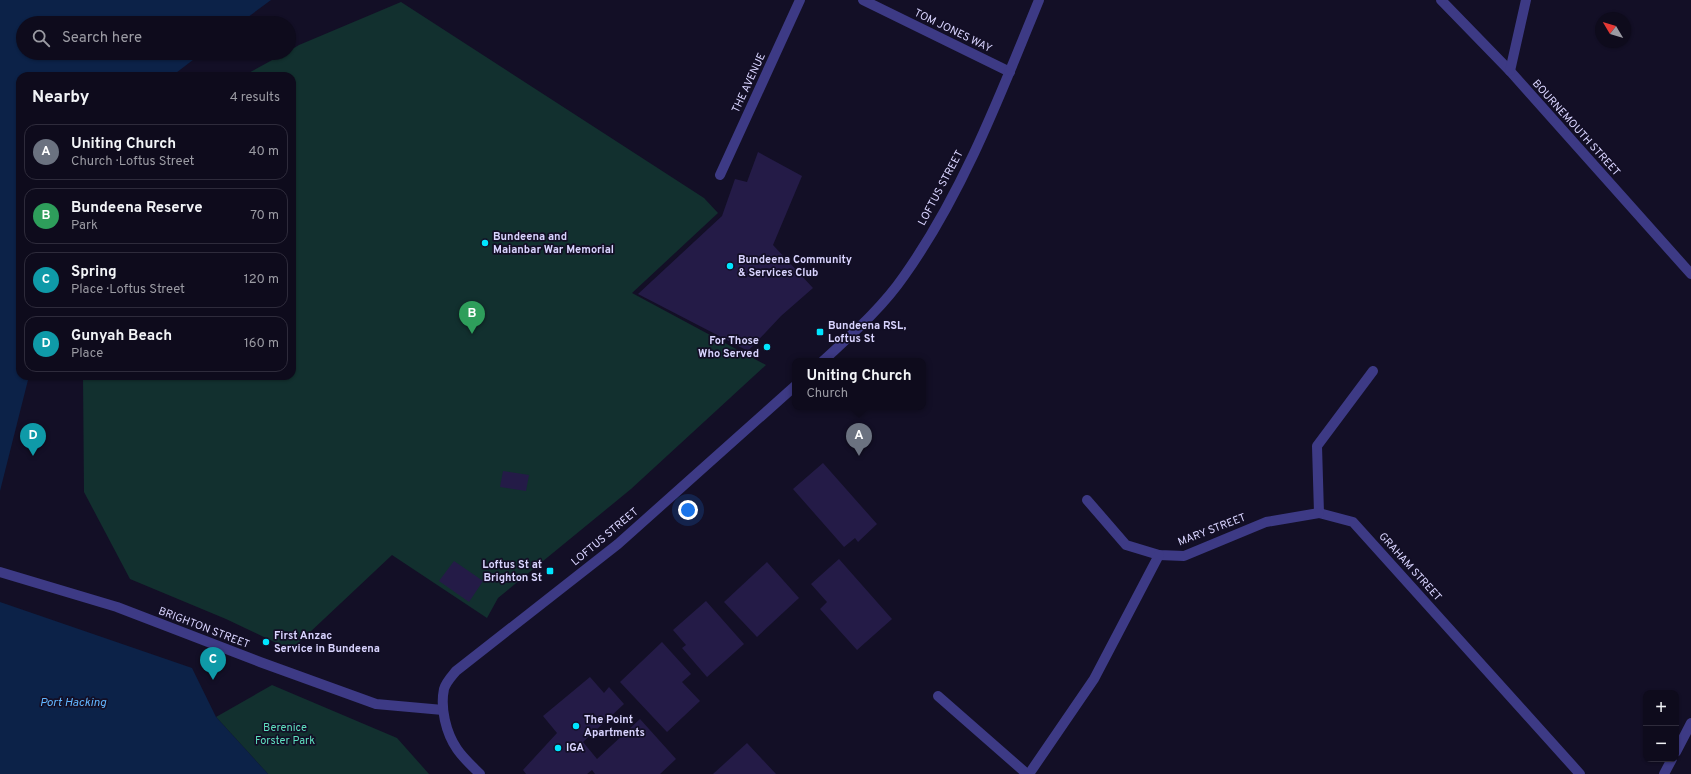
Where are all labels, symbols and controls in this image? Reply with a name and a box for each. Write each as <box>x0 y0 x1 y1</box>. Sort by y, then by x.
street label: TOM JONES WAY <box>912 6 994 56</box>
north arrow <box>1595 12 1631 48</box>
search box <box>16 16 296 60</box>
icon: search <box>30 27 52 49</box>
text: Search here <box>62 29 142 48</box>
street label: THE AVENUE <box>729 51 769 115</box>
street label: BOURNEMOUTH STREET <box>1529 77 1623 179</box>
text: Nearby <box>32 87 89 109</box>
text: 4 results <box>230 90 280 106</box>
text: Uniting Church <box>71 135 176 154</box>
text: A <box>41 144 51 160</box>
text: 40 m <box>249 144 279 160</box>
street label: LOFTUS STREET <box>915 148 967 228</box>
text: Church · Loftus Street <box>71 154 195 170</box>
text: Bundeena Reserve <box>71 199 203 218</box>
text: B <box>42 208 50 224</box>
text: 70 m <box>250 208 279 224</box>
text: Park <box>71 218 98 234</box>
place label: Bundeena and Maianbar War Memorial <box>493 230 614 257</box>
marker: Bundeena and Maianbar War Memorial <box>480 238 490 248</box>
place label: Bundeena Community & Services Club <box>738 253 852 280</box>
marker: Bundeena Community & Services Club <box>725 261 735 271</box>
text: Spring <box>71 263 117 282</box>
text: C <box>42 272 50 288</box>
text: 120 m <box>244 272 279 288</box>
text: Place · Loftus Street <box>71 282 185 298</box>
pin: B <box>459 301 485 334</box>
place label: Bundeena RSL, Loftus St <box>828 319 906 346</box>
text: Gunyah Beach <box>71 327 172 346</box>
marker: Bundeena RSL, Loftus St <box>815 327 825 337</box>
place label: For Those Who Served <box>698 334 759 361</box>
text: D <box>41 336 51 352</box>
text: 160 m <box>244 336 279 352</box>
marker: For Those Who Served <box>762 342 772 352</box>
text: Place <box>71 346 103 362</box>
popup <box>792 358 926 410</box>
text: Uniting Church <box>806 367 912 386</box>
text: Church <box>806 386 848 402</box>
pin: D <box>20 423 46 456</box>
pin: A <box>846 423 872 456</box>
your location <box>678 500 698 520</box>
street label: LOFTUS STREET <box>569 505 641 569</box>
street label: MARY STREET <box>1176 511 1248 549</box>
street label: GRAHAM STREET <box>1375 530 1445 604</box>
place label: Loftus St at Brighton St <box>482 558 542 585</box>
marker: Loftus St at Brighton St <box>545 566 555 576</box>
street label: BRIGHTON STREET <box>156 604 252 652</box>
place label: First Anzac Service in Bundeena <box>274 629 380 656</box>
marker: First Anzac Service in Bundeena <box>261 637 271 647</box>
pin: C <box>200 647 226 680</box>
map controls <box>1643 690 1679 762</box>
button: + <box>1643 690 1679 726</box>
water label: Port Hacking <box>40 695 107 711</box>
place label: The Point Apartments <box>584 713 645 740</box>
park label: Berenice Forster Park <box>255 721 315 748</box>
marker: The Point Apartments <box>571 721 581 731</box>
button: − <box>1643 726 1679 762</box>
place label: IGA <box>566 741 584 755</box>
marker: IGA <box>553 743 563 753</box>

